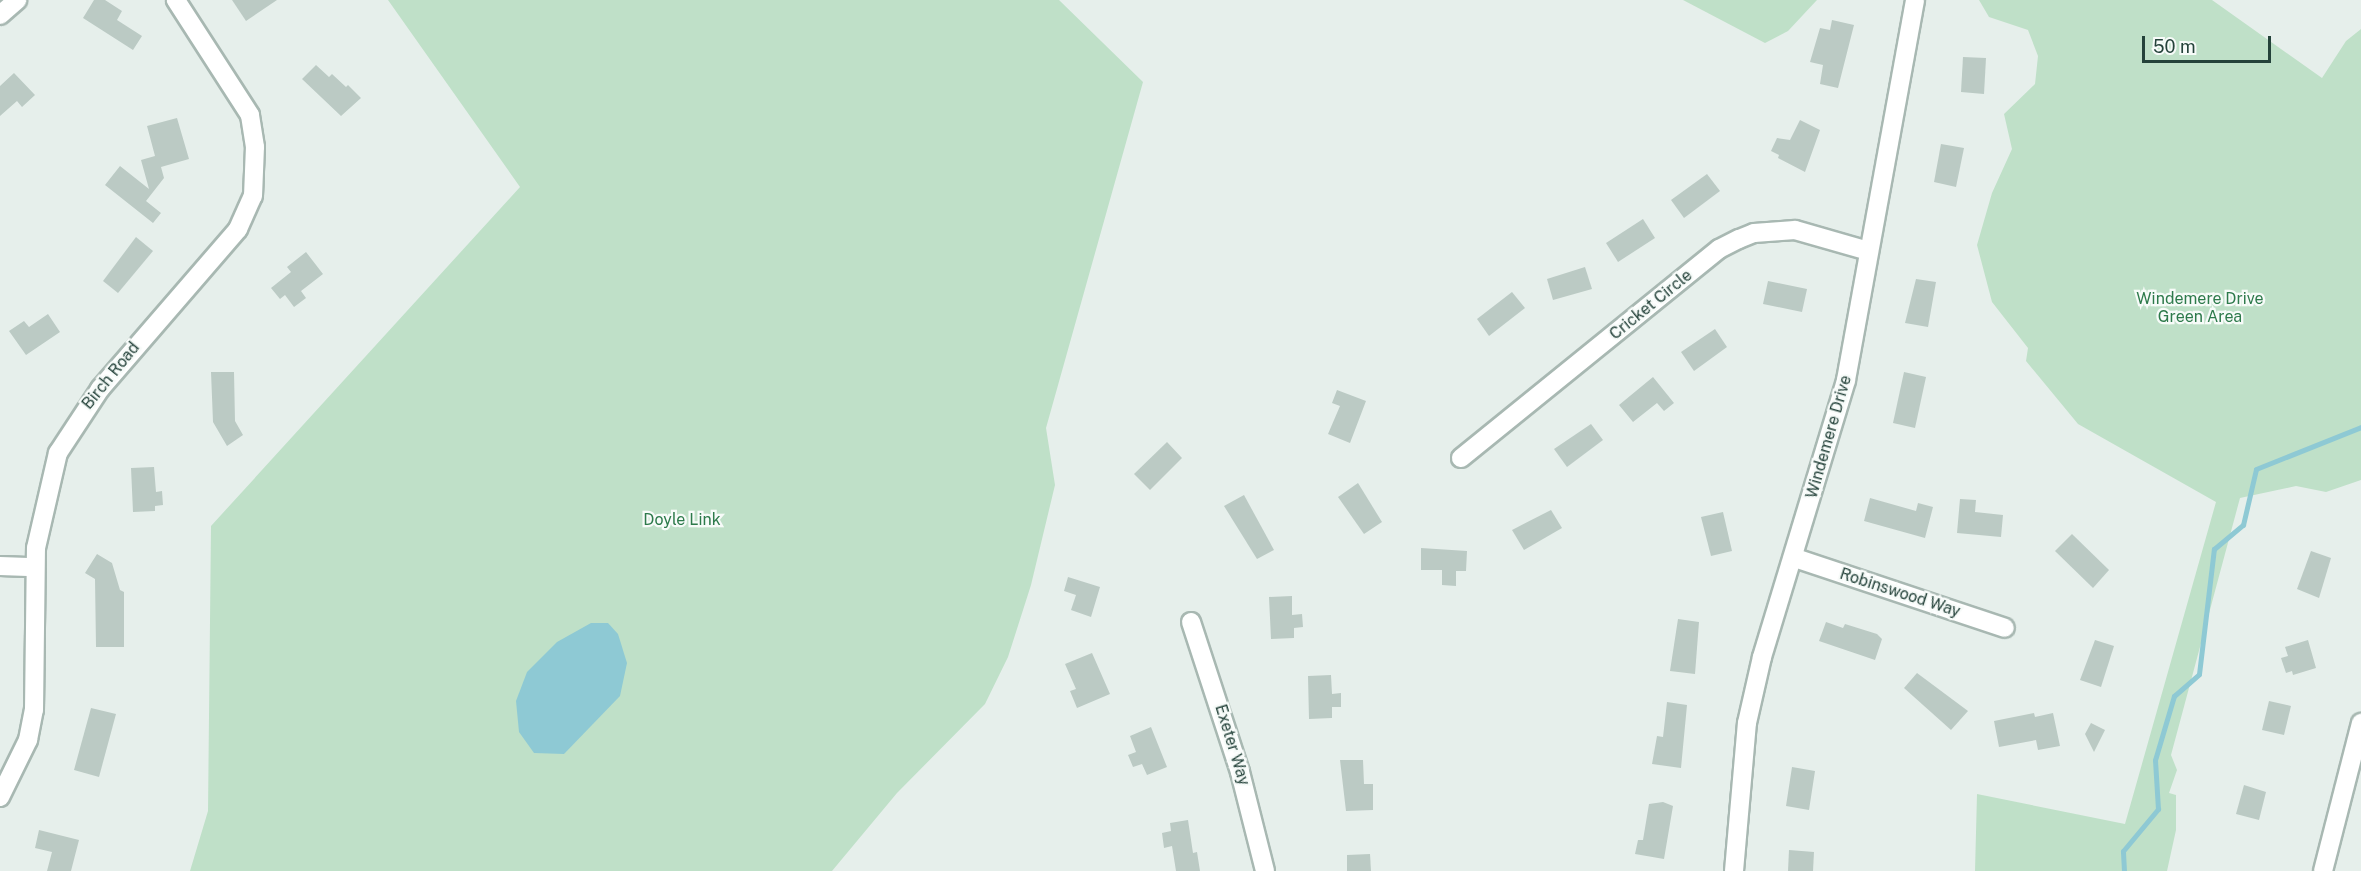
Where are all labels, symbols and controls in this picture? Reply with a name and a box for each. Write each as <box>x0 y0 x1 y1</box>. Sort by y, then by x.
scale bar <box>2145 24 2274 62</box>
text: 50 m <box>2153 36 2196 57</box>
street label: Cricket Circle <box>1606 266 1696 344</box>
park label: Windemere Drive Green Area <box>2136 289 2264 327</box>
street label: Birch Road <box>78 339 144 413</box>
street label: Windemere Drive <box>1802 373 1856 501</box>
park label: Doyle Link <box>643 510 721 530</box>
street label: Robinswood Way <box>1837 564 1963 622</box>
street label: Exeter Way <box>1211 702 1253 788</box>

